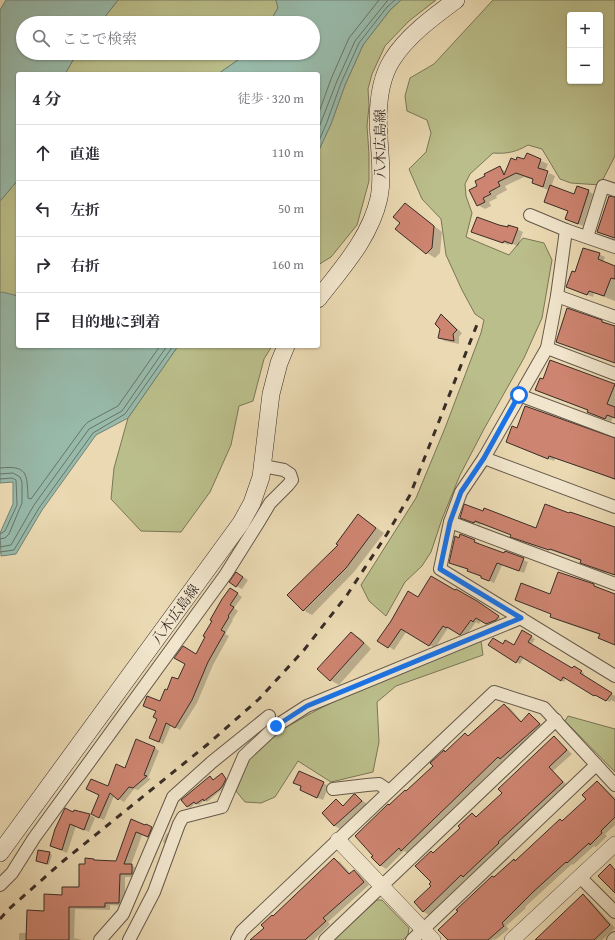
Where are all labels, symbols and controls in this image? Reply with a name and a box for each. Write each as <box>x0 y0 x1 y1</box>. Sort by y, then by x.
map controls <box>567 12 603 84</box>
button: + <box>567 12 603 48</box>
search box <box>16 16 320 60</box>
icon: search <box>30 27 52 49</box>
text: ここで検索 <box>62 28 137 49</box>
button: − <box>567 48 603 84</box>
text: 4 分 <box>32 86 62 111</box>
text: 徒歩 · 320 m <box>238 89 304 108</box>
street label: 八木広島線 <box>370 109 390 179</box>
icon: ahead <box>32 142 54 164</box>
text: 直進 <box>70 143 100 164</box>
text: 110 m <box>272 143 304 162</box>
icon: left <box>32 198 54 220</box>
text: 左折 <box>70 199 100 220</box>
text: 50 m <box>278 199 304 218</box>
icon: right <box>32 254 54 276</box>
text: 右折 <box>70 255 100 276</box>
text: 160 m <box>272 255 304 274</box>
icon: arrive <box>32 310 54 332</box>
text: 目的地に到着 <box>70 311 160 332</box>
route start <box>510 386 528 404</box>
street label: 八木広島線 <box>146 580 204 648</box>
route end <box>267 717 285 735</box>

